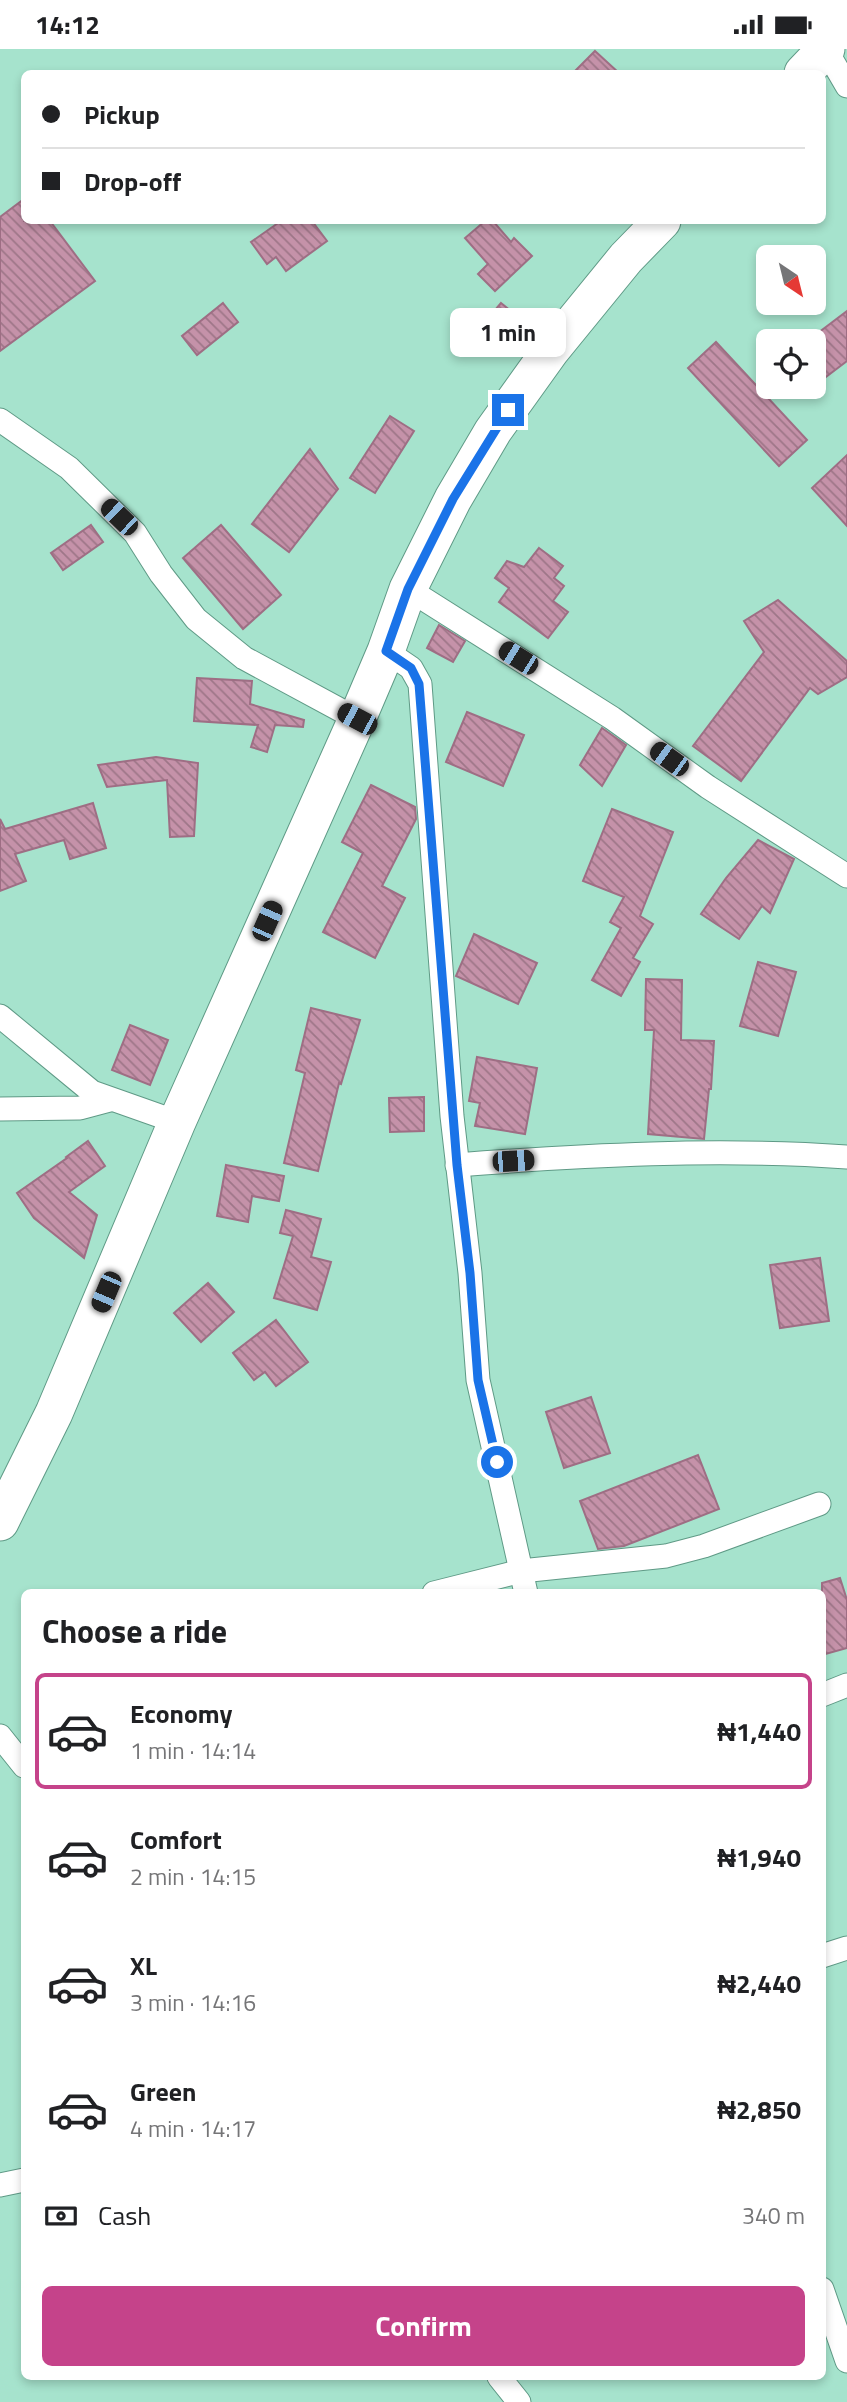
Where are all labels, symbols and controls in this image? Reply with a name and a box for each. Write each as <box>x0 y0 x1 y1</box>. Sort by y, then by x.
text: 14:12 <box>35 5 100 44</box>
text: Pickup <box>84 95 160 134</box>
text: Drop-off <box>84 162 181 201</box>
north arrow <box>756 245 826 315</box>
map controls <box>756 245 826 399</box>
callout: 1 min <box>450 309 566 357</box>
text: 1 min <box>480 315 536 350</box>
button: locate <box>756 329 826 399</box>
route end <box>492 394 524 426</box>
car <box>97 495 142 539</box>
car <box>495 638 542 678</box>
car <box>334 700 381 738</box>
car <box>646 738 693 780</box>
car <box>249 898 286 944</box>
car <box>492 1149 535 1173</box>
car <box>89 1269 124 1315</box>
route start <box>481 1446 513 1478</box>
text: Choose a ride <box>42 1607 227 1655</box>
text: Economy <box>130 1694 232 1733</box>
icon: car <box>46 1700 109 1763</box>
text: ₦1,440 <box>717 1712 801 1751</box>
text: 1 min · 14:14 <box>130 1733 256 1768</box>
text: Comfort <box>130 1820 222 1859</box>
icon: car <box>46 1826 109 1889</box>
text: ₦1,940 <box>717 1838 801 1877</box>
text: 2 min · 14:15 <box>130 1859 256 1894</box>
text: XL <box>130 1946 157 1985</box>
icon: car <box>46 1952 109 2015</box>
text: ₦2,440 <box>717 1964 801 2003</box>
text: 3 min · 14:16 <box>130 1985 256 2020</box>
text: Green <box>130 2072 196 2111</box>
icon: car <box>46 2078 109 2141</box>
text: ₦2,850 <box>717 2090 801 2129</box>
text: 4 min · 14:17 <box>130 2111 256 2146</box>
text: Cash <box>98 2196 151 2235</box>
icon: cash <box>42 2197 80 2235</box>
text: 340 m <box>742 2198 805 2233</box>
button: Confirm <box>42 2286 805 2366</box>

